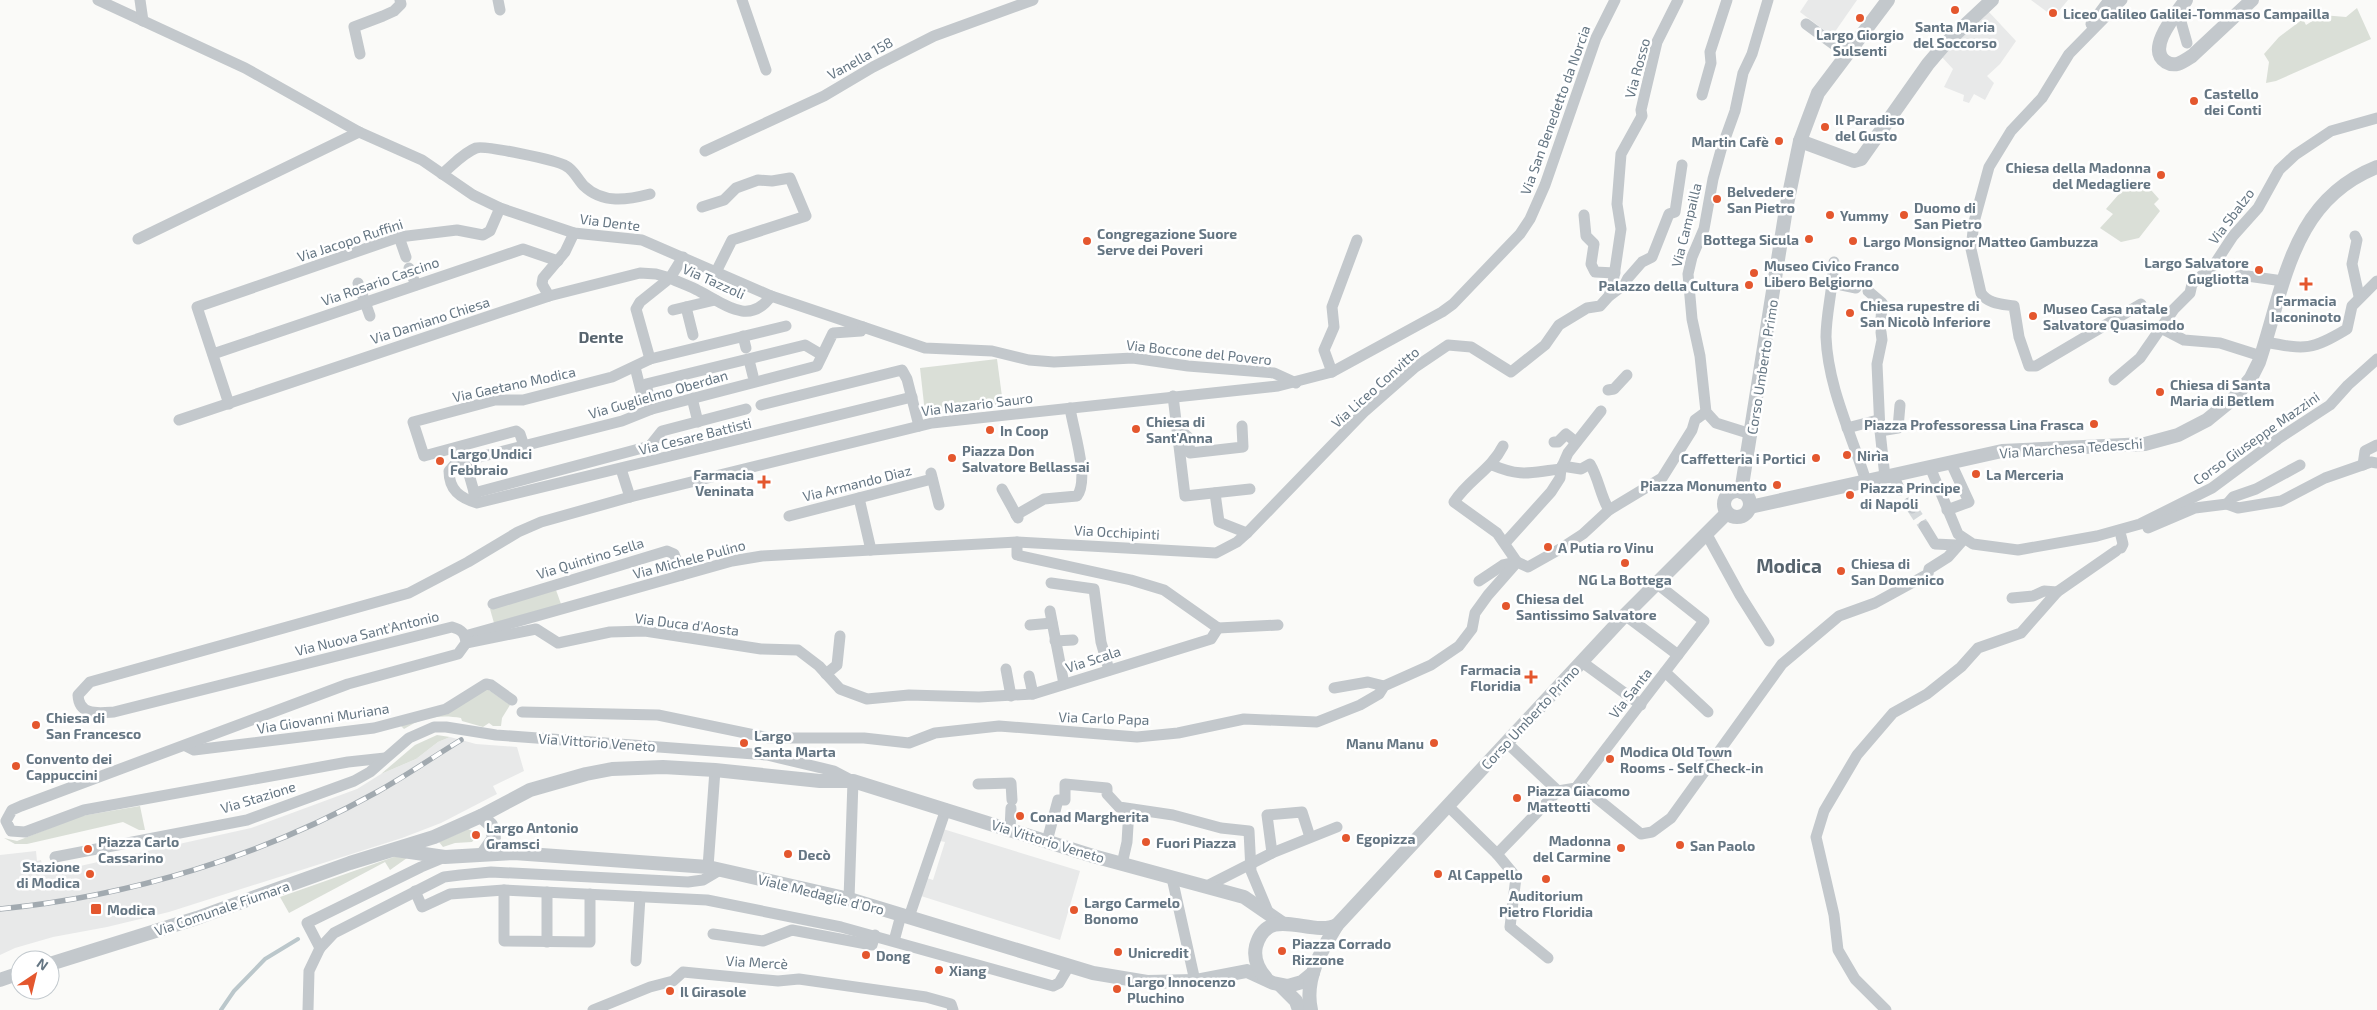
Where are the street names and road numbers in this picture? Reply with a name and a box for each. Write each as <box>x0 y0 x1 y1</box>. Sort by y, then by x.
street label: Via San Benedetto da Norcia <box>1516 23 1594 197</box>
street label: Vanella 158 <box>824 33 896 83</box>
street label: Via Rosso <box>1621 36 1653 100</box>
street label: Via Campailla <box>1667 181 1705 269</box>
street label: Via Sbalzo <box>2204 185 2258 247</box>
street label: Via Dente <box>579 210 641 234</box>
street label: Via Jacopo Ruffini <box>295 215 405 265</box>
street label: Via Rosario Cascino <box>319 253 441 309</box>
street label: Via Tazzoli <box>680 260 748 302</box>
street label: Via Damiano Chiesa <box>368 293 492 347</box>
street label: Corso Umberto Primo <box>1743 298 1781 436</box>
street label: Via Boccone del Povero <box>1125 336 1273 368</box>
street label: Via Liceo Convitto <box>1328 343 1422 431</box>
street label: Via Gaetano Modica <box>451 363 577 405</box>
street label: Via Guglielmo Oberdan <box>586 366 730 422</box>
street label: Corso Giuseppe Mazzini <box>2189 388 2323 488</box>
street label: Via Nazario Sauro <box>920 389 1034 419</box>
street label: Via Cesare Battisti <box>637 414 753 458</box>
street label: Via Marchesa Tedeschi <box>1999 435 2143 461</box>
street label: Via Armando Diaz <box>801 461 913 505</box>
street label: Via Occhipinti <box>1074 521 1160 543</box>
street label: Via Quintino Sella <box>534 534 646 582</box>
street label: Via Michele Pulino <box>631 536 747 582</box>
street label: Via Nuova Sant'Antonio <box>293 607 441 659</box>
street label: Via Duca d'Aosta <box>634 609 740 639</box>
street label: Via Scala <box>1063 642 1123 676</box>
street label: Corso Umberto Primo <box>1477 661 1583 773</box>
street label: Via Santa <box>1605 664 1655 722</box>
street label: Via Giovanni Muriana <box>256 699 390 737</box>
street label: Via Carlo Papa <box>1058 708 1150 728</box>
street label: Via Vittorio Veneto <box>538 729 656 755</box>
street label: Via Stazione <box>218 777 298 817</box>
street label: Via Vittorio Veneto <box>989 816 1107 866</box>
street label: Viale Medaglie d'Oro <box>756 870 886 918</box>
street label: Via Comunale Fiumara <box>152 877 292 939</box>
street label: Via Mercè <box>725 952 789 972</box>

